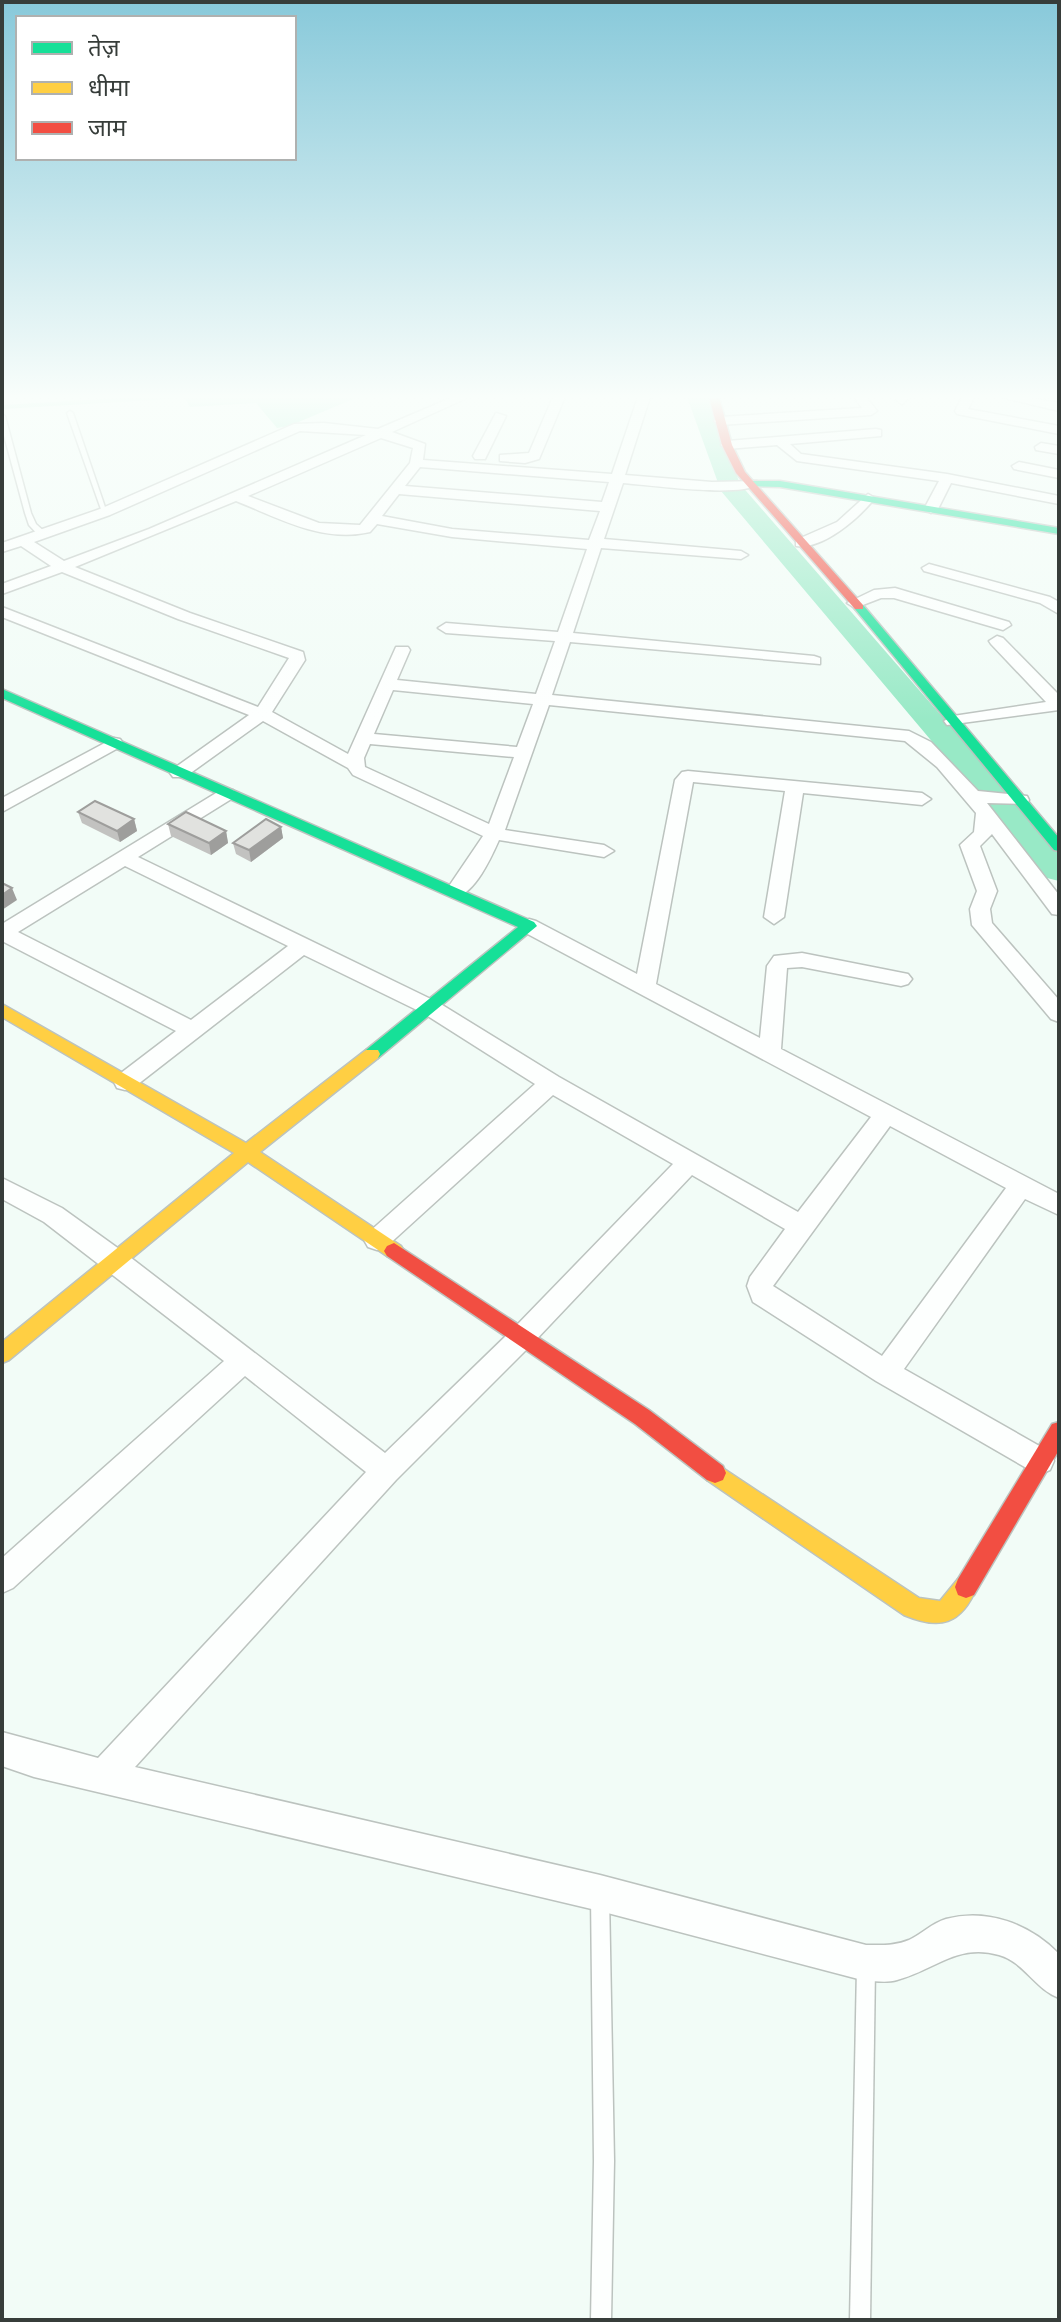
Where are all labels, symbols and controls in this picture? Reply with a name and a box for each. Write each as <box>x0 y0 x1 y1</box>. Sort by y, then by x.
legend <box>16 16 296 160</box>
text: तेज़ <box>88 33 121 62</box>
text: धीमा <box>88 73 130 102</box>
text: जाम <box>88 113 127 142</box>

